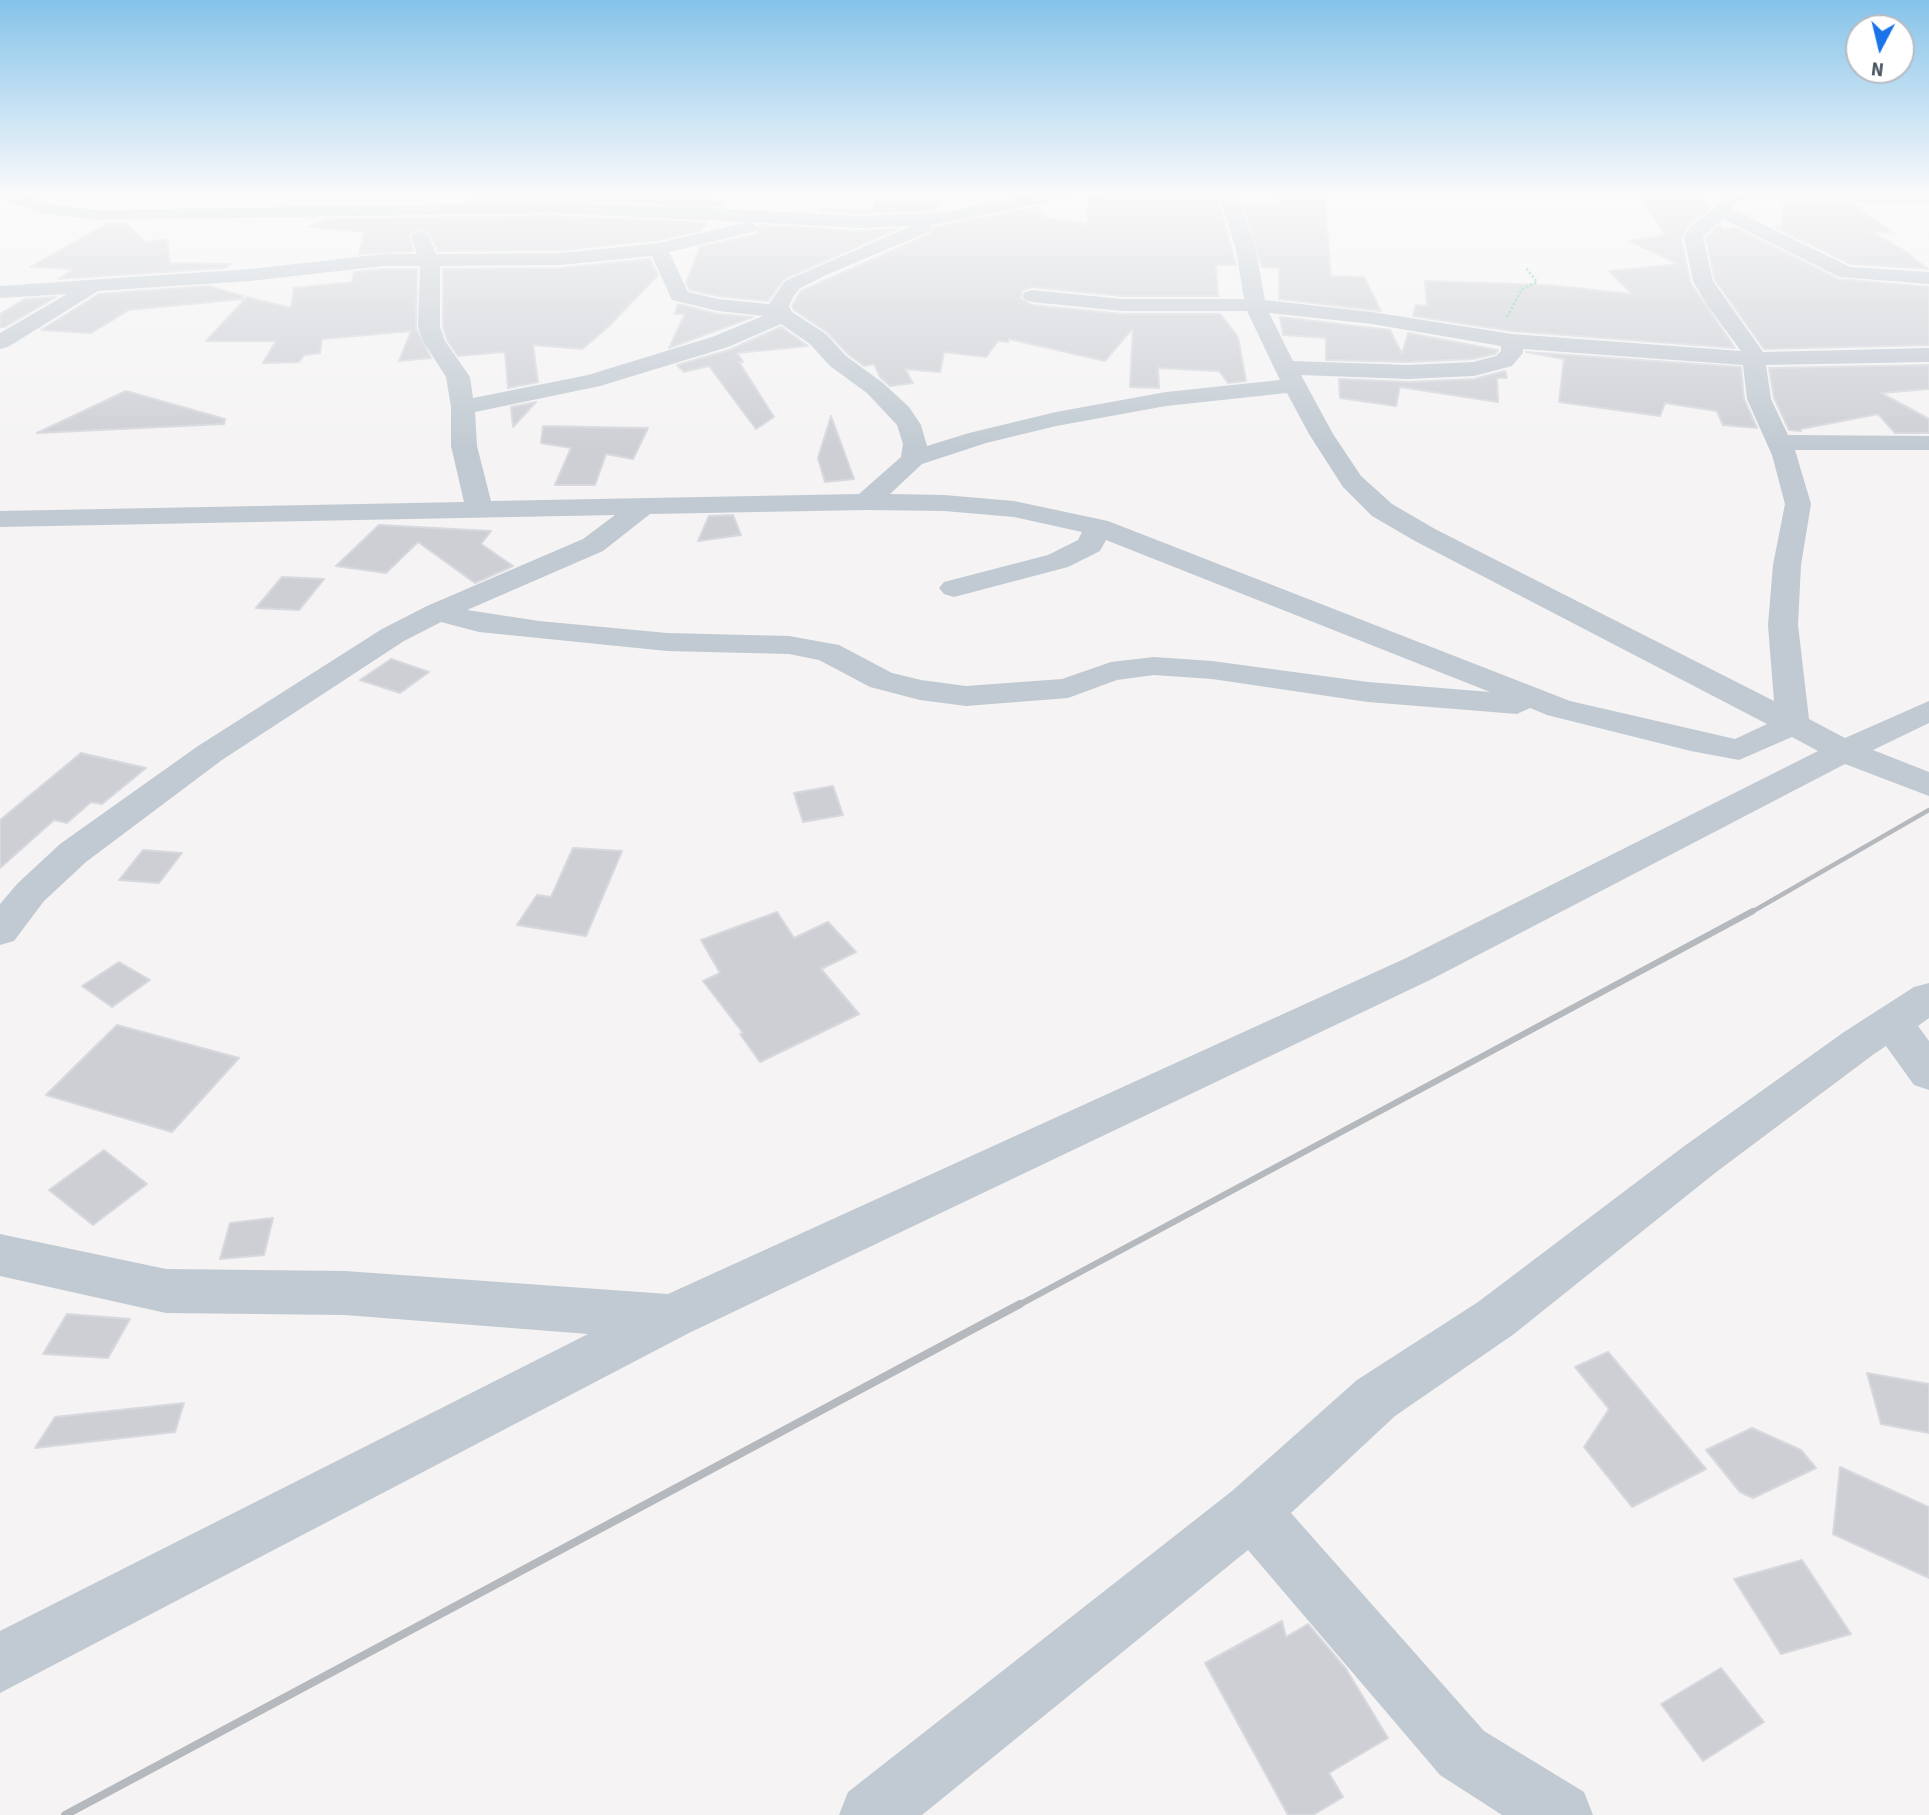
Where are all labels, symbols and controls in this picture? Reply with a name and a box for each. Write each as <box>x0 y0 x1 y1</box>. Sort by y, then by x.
north arrow <box>1845 14 1915 84</box>
text: N <box>1870 54 1886 83</box>

